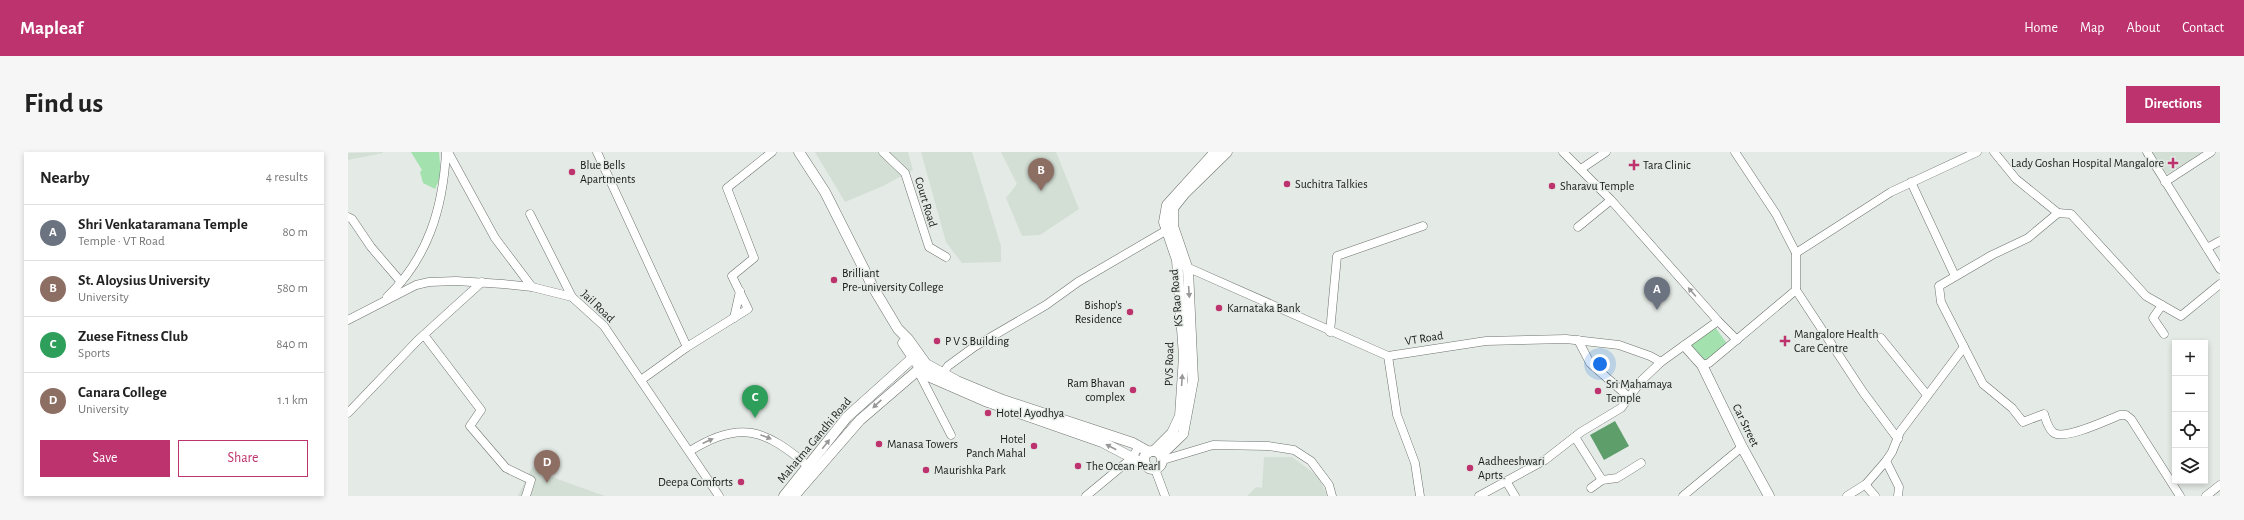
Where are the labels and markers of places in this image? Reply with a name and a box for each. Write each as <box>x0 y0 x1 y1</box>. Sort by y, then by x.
place label: Lady Goshan Hospital Mangalore <box>2011 157 2164 170</box>
marker: Lady Goshan Hospital Mangalore <box>2167 157 2179 169</box>
pin: B <box>1028 158 1054 191</box>
place label: Blue Bells Apartments <box>580 159 636 185</box>
marker: Tara Clinic <box>1628 159 1640 171</box>
place label: Tara Clinic <box>1643 159 1691 171</box>
marker: Blue Bells Apartments <box>567 167 577 177</box>
place label: Suchitra Talkies <box>1295 178 1368 190</box>
marker: Suchitra Talkies <box>1282 179 1292 189</box>
place label: Sharavu Temple <box>1560 180 1634 192</box>
marker: Sharavu Temple <box>1547 181 1557 191</box>
place label: Brilliant Pre-university College <box>842 267 943 294</box>
marker: Brilliant Pre-university College <box>829 275 839 285</box>
pin: A <box>1644 277 1670 310</box>
place label: Bishop's Residence <box>1075 299 1122 325</box>
place label: Karnataka Bank <box>1227 302 1301 314</box>
marker: Karnataka Bank <box>1214 303 1224 313</box>
marker: Bishop's Residence <box>1125 307 1135 317</box>
place label: Mangalore Health Care Centre <box>1794 328 1878 354</box>
place label: P V S Building <box>945 335 1009 347</box>
marker: Mangalore Health Care Centre <box>1779 335 1791 347</box>
marker: P V S Building <box>932 336 942 346</box>
place label: Ram Bhavan complex <box>1067 377 1125 403</box>
place label: Sri Mahamaya Temple <box>1606 378 1673 404</box>
pin: C <box>742 385 768 418</box>
marker: Ram Bhavan complex <box>1128 385 1138 395</box>
marker: Sri Mahamaya Temple <box>1593 386 1603 396</box>
place label: Hotel Ayodhya <box>996 407 1065 420</box>
marker: Hotel Ayodhya <box>983 408 993 418</box>
place label: Hotel Panch Mahal <box>966 433 1026 459</box>
place label: Manasa Towers <box>887 438 958 450</box>
marker: Manasa Towers <box>874 439 884 449</box>
marker: Hotel Panch Mahal <box>1029 441 1039 451</box>
pin: D <box>534 450 560 483</box>
place label: Aadheeshwari Aprts. <box>1478 455 1545 481</box>
place label: The Ocean Pearl <box>1086 460 1160 472</box>
marker: The Ocean Pearl <box>1073 461 1083 471</box>
marker: Aadheeshwari Aprts. <box>1465 463 1475 473</box>
place label: Maurishka Park <box>934 464 1006 476</box>
marker: Maurishka Park <box>921 465 931 475</box>
place label: Deepa Comforts <box>658 476 733 488</box>
marker: Deepa Comforts <box>736 477 746 487</box>

